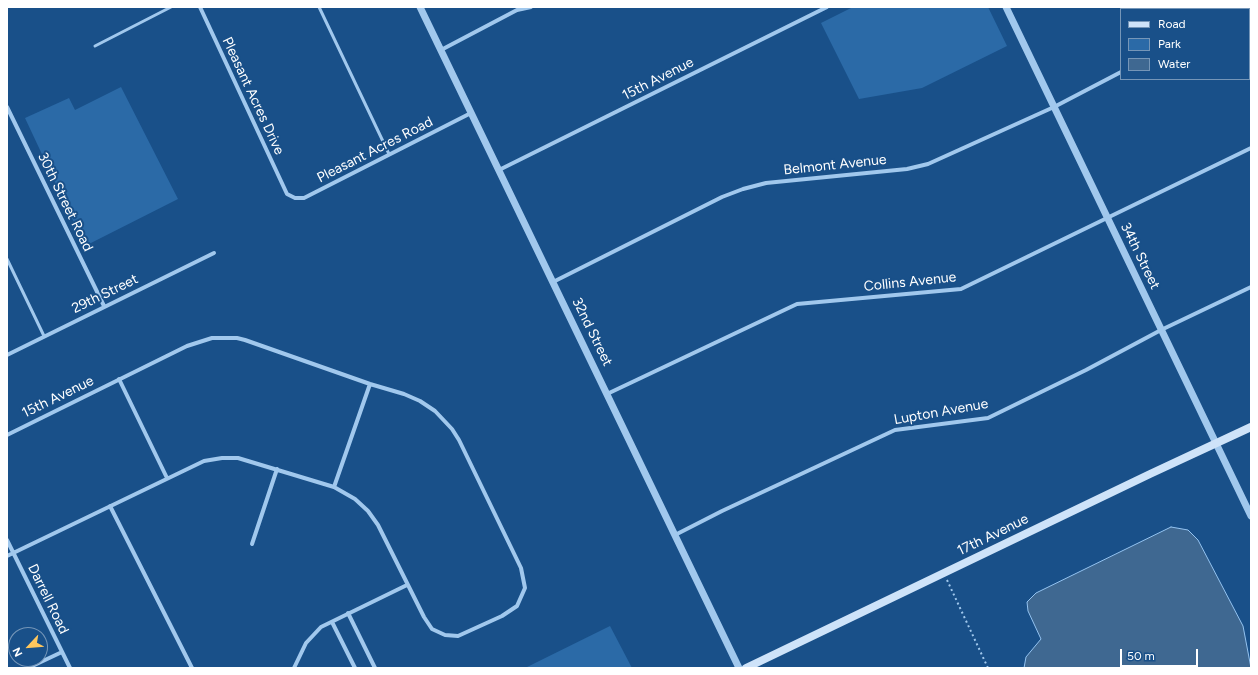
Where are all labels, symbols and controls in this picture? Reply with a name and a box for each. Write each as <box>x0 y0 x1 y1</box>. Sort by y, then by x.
legend <box>1120 8 1250 80</box>
text: Road <box>1158 17 1186 31</box>
street label: Pleasant Acres Drive <box>218 34 288 158</box>
text: Park <box>1158 37 1181 51</box>
street label: 15th Avenue <box>620 54 696 104</box>
text: Water <box>1158 57 1190 71</box>
street label: Pleasant Acres Road <box>314 114 436 186</box>
street label: 30th Street Road <box>34 150 96 254</box>
street label: Belmont Avenue <box>783 151 887 179</box>
street label: 34th Street <box>1117 220 1163 292</box>
street label: Collins Avenue <box>863 269 957 295</box>
street label: 29th Street <box>69 271 141 317</box>
street label: 32nd Street <box>568 295 616 369</box>
street label: 15th Avenue <box>19 372 97 422</box>
street label: Lupton Avenue <box>893 395 989 429</box>
street label: 17th Avenue <box>955 511 1031 559</box>
street label: Darrell Road <box>24 561 72 637</box>
north arrow <box>8 627 48 667</box>
scale bar <box>1122 641 1200 667</box>
text: N <box>10 645 25 659</box>
text: 50 m <box>1127 649 1155 663</box>

